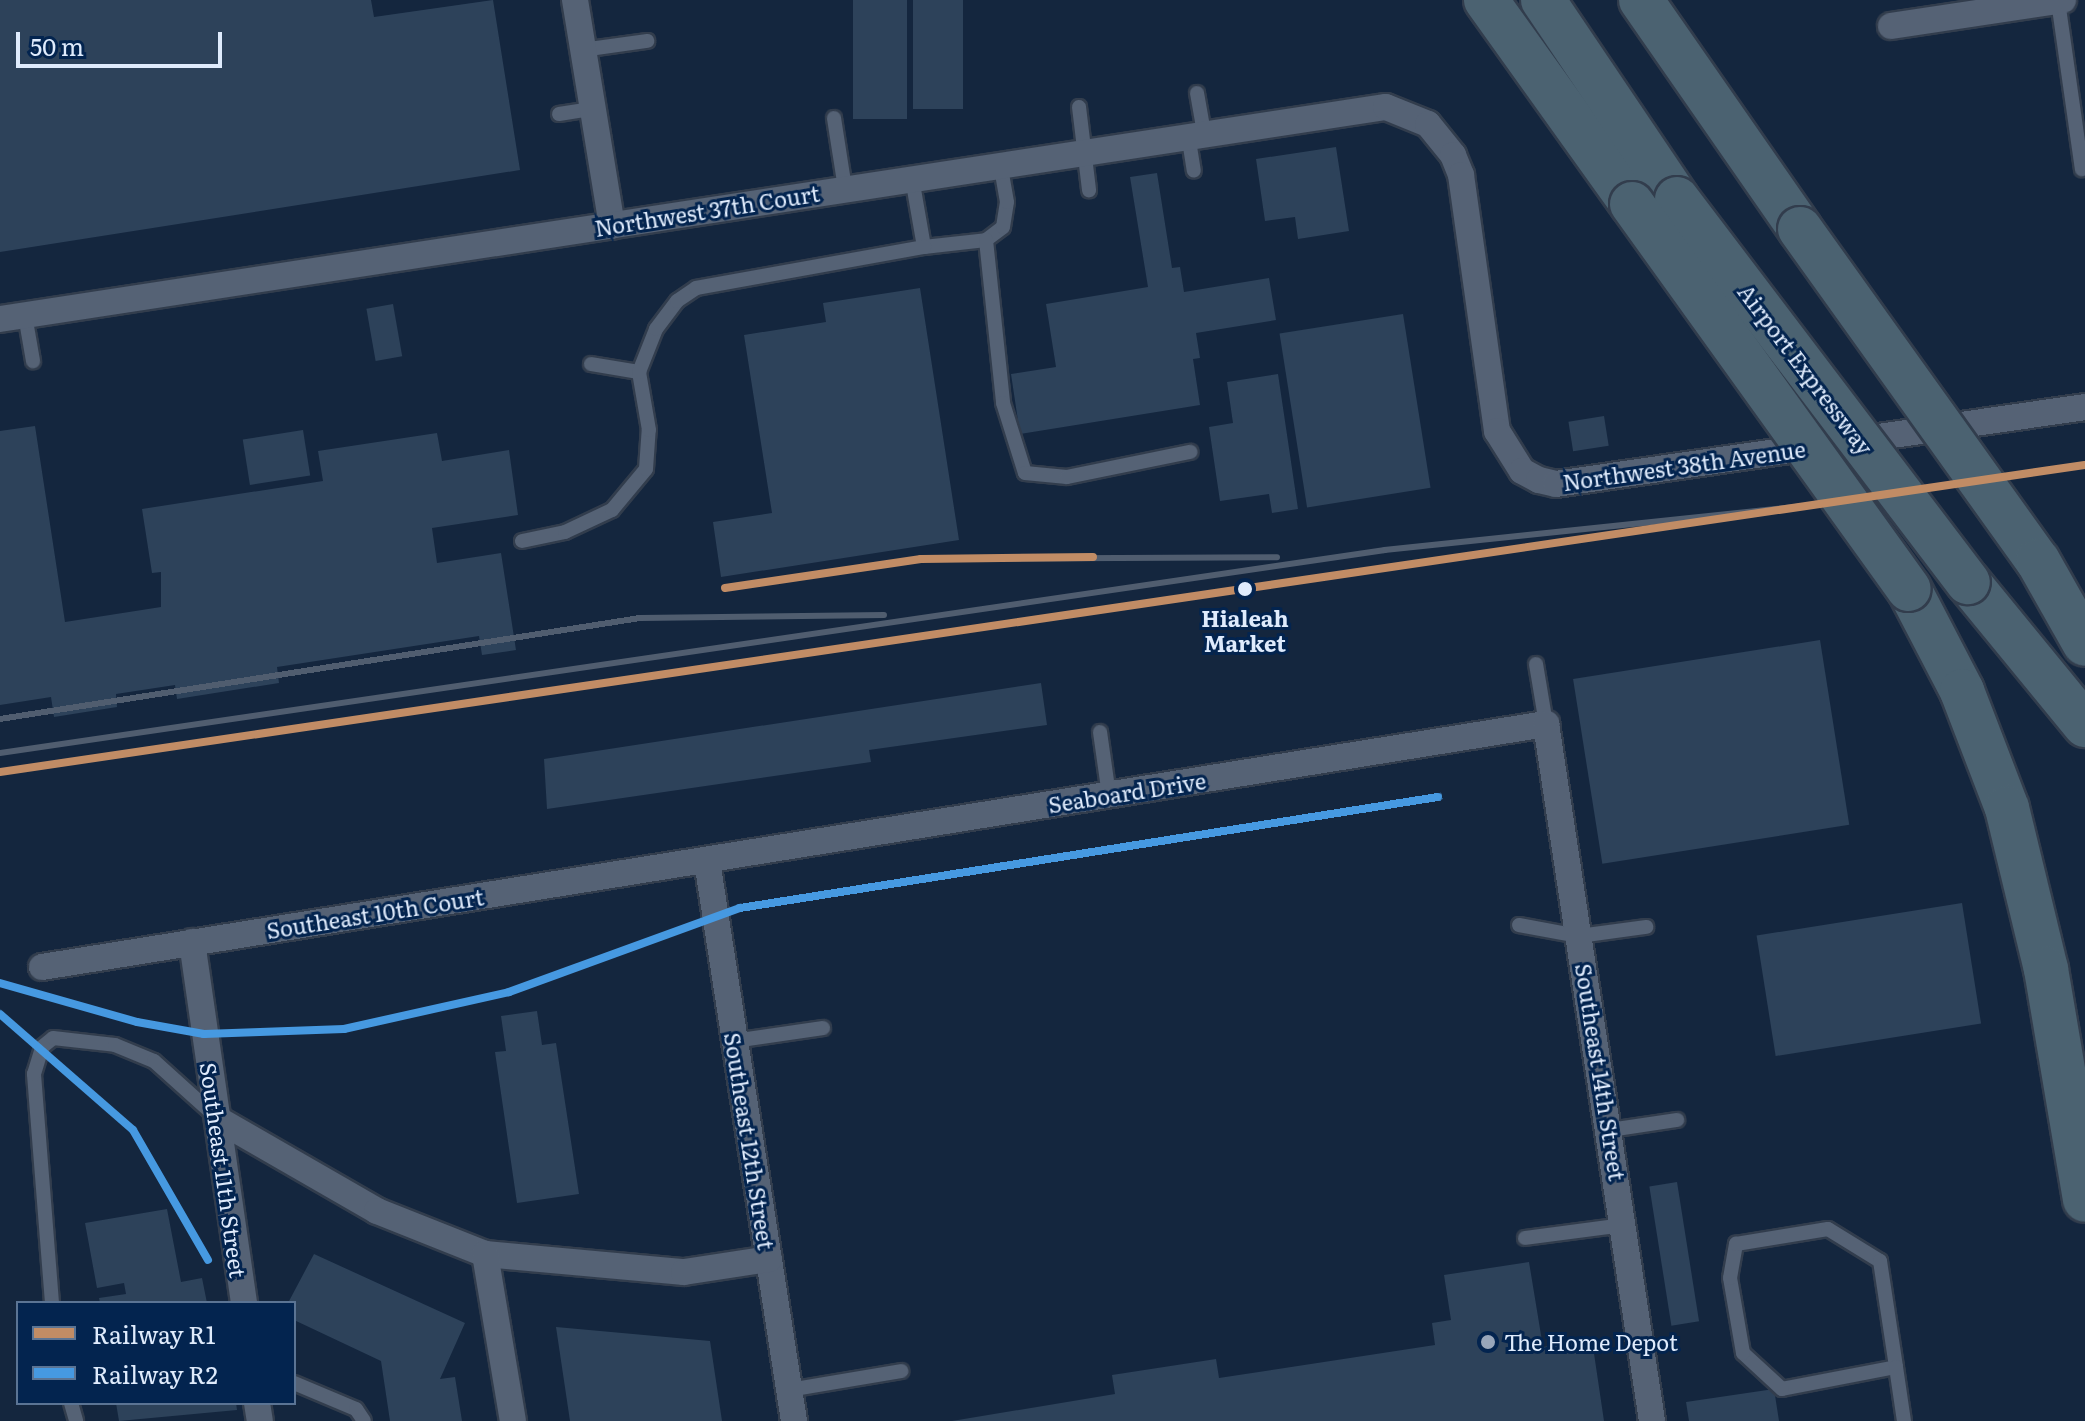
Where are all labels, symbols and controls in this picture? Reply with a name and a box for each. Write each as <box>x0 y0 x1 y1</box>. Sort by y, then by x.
scale bar <box>20 16 226 66</box>
text: 50 m <box>30 28 84 63</box>
street label: Northwest 37th Court <box>593 179 821 241</box>
street label: Airport Expressway <box>1733 278 1879 460</box>
street label: Northwest 38th Avenue <box>1561 435 1807 495</box>
marker: Hialeah Market <box>1234 578 1256 600</box>
place label: Hialeah Market <box>1201 604 1289 656</box>
street label: Seaboard Drive <box>1046 766 1208 818</box>
street label: Southeast 10th Court <box>265 883 485 943</box>
street label: Southeast 14th Street <box>1571 961 1631 1183</box>
street label: Southeast 12th Street <box>720 1031 780 1251</box>
street label: Southeast 11th Street <box>196 1061 252 1279</box>
legend <box>16 1301 296 1405</box>
text: Railway R1 <box>92 1316 215 1351</box>
place label: The Home Depot <box>1504 1329 1678 1355</box>
marker: The Home Depot <box>1479 1333 1497 1351</box>
text: Railway R2 <box>92 1356 218 1391</box>

